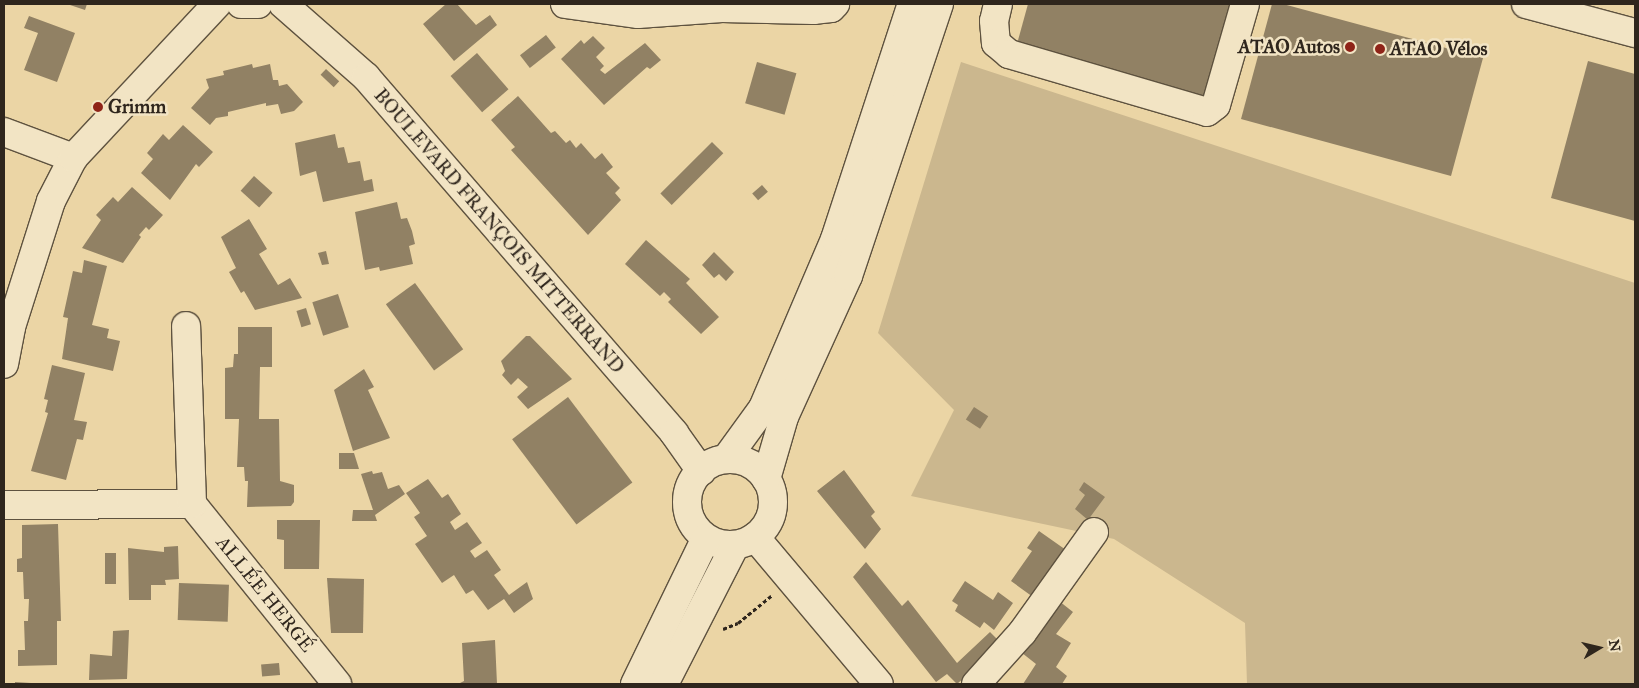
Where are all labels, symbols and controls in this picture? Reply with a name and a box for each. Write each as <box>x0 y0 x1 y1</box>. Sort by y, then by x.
place label: ATAO Autos <box>1238 36 1340 58</box>
place label: ATAO Vélos <box>1390 38 1487 60</box>
marker: ATAO Autos <box>1344 41 1356 53</box>
marker: ATAO Vélos <box>1374 43 1386 55</box>
street label: BOULEVARD FRANÇOIS MITTERRAND <box>369 84 629 378</box>
place label: Grimm <box>108 96 166 118</box>
marker: Grimm <box>92 101 104 113</box>
street label: ALLÉE HERGÉ <box>211 531 319 657</box>
north arrow <box>1574 623 1624 673</box>
text: N <box>1605 638 1624 653</box>

